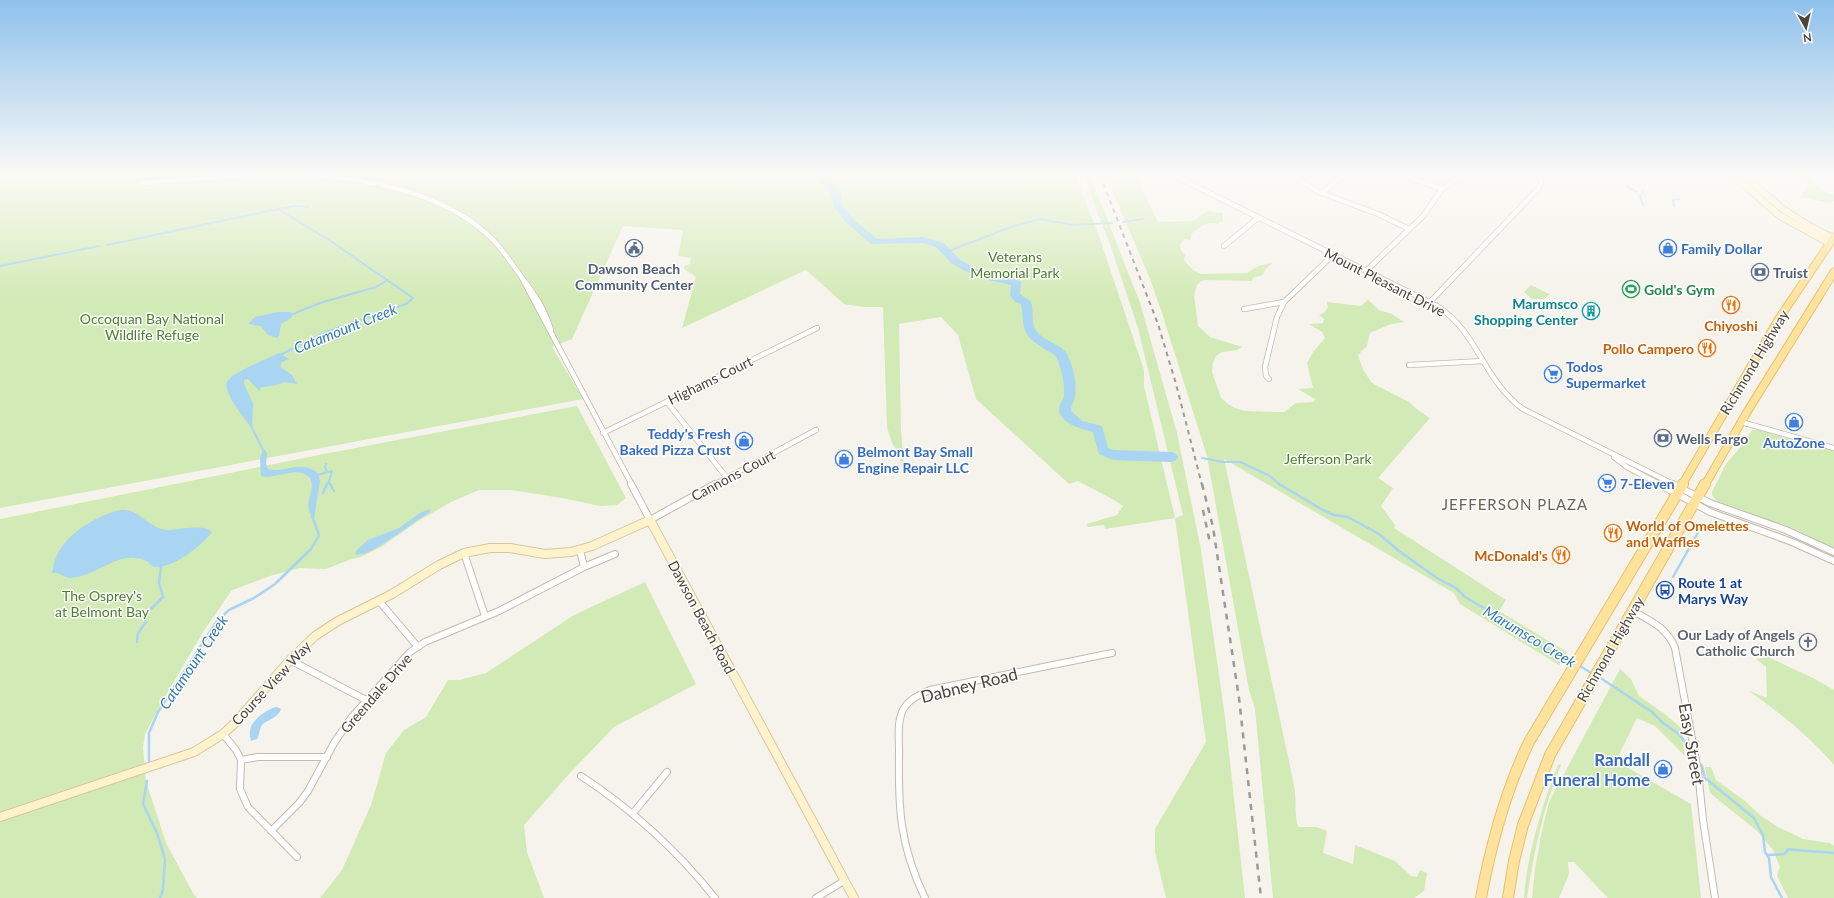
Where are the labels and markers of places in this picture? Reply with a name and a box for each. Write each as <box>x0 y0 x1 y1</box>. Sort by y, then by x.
public building icon: Dawson Beach Community Center <box>624 238 644 258</box>
shop icon: Family Dollar <box>1658 238 1678 258</box>
place label: Family Dollar <box>1681 240 1763 257</box>
place label: Dawson Beach Community Center <box>575 260 694 293</box>
bank icon: Truist <box>1750 262 1770 282</box>
place label: Truist <box>1773 264 1809 281</box>
sports icon: Gold's Gym <box>1621 279 1641 299</box>
place label: Gold's Gym <box>1644 281 1715 298</box>
place label: Marumsco Shopping Center <box>1474 295 1579 328</box>
restaurant icon: Chiyoshi <box>1721 295 1741 315</box>
building icon: Marumsco Shopping Center <box>1581 301 1601 321</box>
place label: Chiyoshi <box>1704 317 1758 334</box>
restaurant icon: Pollo Campero <box>1697 338 1717 358</box>
place label: Pollo Campero <box>1603 340 1694 357</box>
place label: Todos Supermarket <box>1566 358 1647 391</box>
supermarket icon: Todos Supermarket <box>1543 364 1563 384</box>
shop icon: AutoZone <box>1784 412 1804 432</box>
place label: Teddy's Fresh Baked Pizza Crust <box>620 425 732 458</box>
bank icon: Wells Fargo <box>1653 428 1673 448</box>
place label: Wells Fargo <box>1676 430 1748 447</box>
shop icon: Teddy's Fresh Baked Pizza Crust <box>734 431 754 451</box>
place label: AutoZone <box>1762 434 1825 451</box>
place label: Belmont Bay Small Engine Repair LLC <box>857 443 973 476</box>
shop icon: Belmont Bay Small Engine Repair LLC <box>834 449 854 469</box>
supermarket icon: 7-Eleven <box>1597 473 1617 493</box>
place label: 7-Eleven <box>1620 475 1675 492</box>
place label: World of Omelettes and Waffles <box>1626 517 1749 550</box>
restaurant icon: World of Omelettes and Waffles <box>1603 523 1623 543</box>
restaurant icon: McDonald's <box>1551 545 1571 565</box>
place label: McDonald's <box>1474 547 1548 564</box>
place label: Route 1 at Marys Way <box>1678 574 1749 607</box>
bus stop icon: Route 1 at Marys Way <box>1655 580 1675 600</box>
place label: Our Lady of Angels Catholic Church <box>1677 626 1795 659</box>
church icon: Our Lady of Angels Catholic Church <box>1798 632 1818 652</box>
place label: Randall Funeral Home <box>1544 749 1650 790</box>
shop icon: Randall Funeral Home <box>1653 759 1673 779</box>

